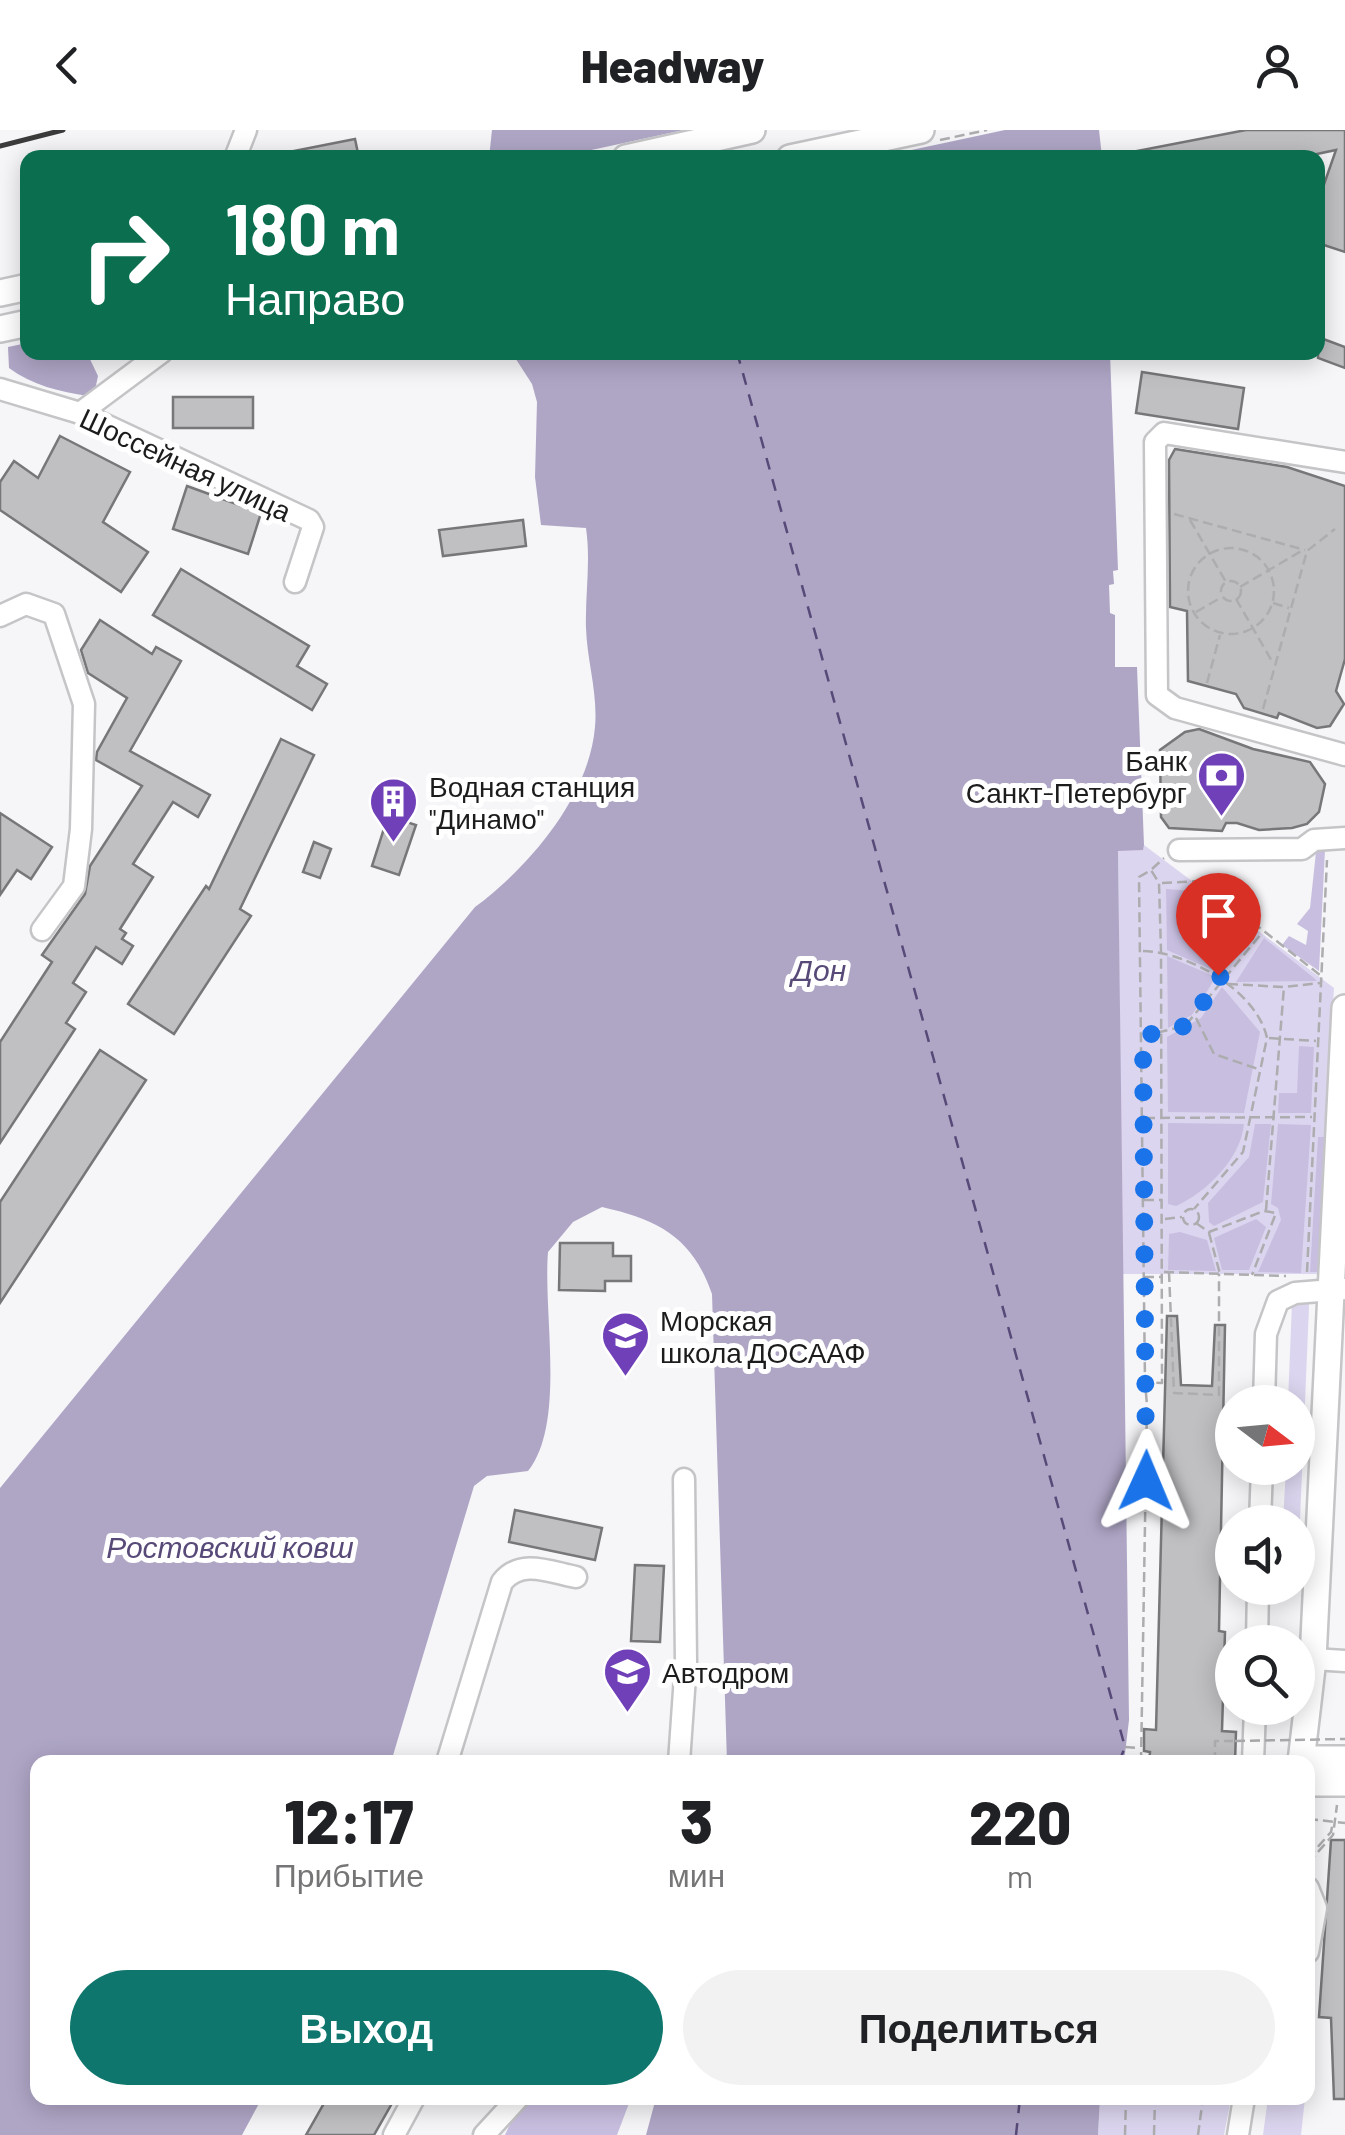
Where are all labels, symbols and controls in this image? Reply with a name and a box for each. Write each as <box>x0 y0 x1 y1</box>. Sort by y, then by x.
icon: back <box>40 38 95 93</box>
text: Headway <box>581 38 764 92</box>
icon: person <box>1250 38 1305 93</box>
text: 180 m <box>225 185 400 269</box>
icon: right <box>60 190 190 320</box>
text: Направо <box>225 270 405 324</box>
street label: Шоссейная улица <box>75 400 297 528</box>
place label: Банк Санкт-Петербург <box>966 743 1188 809</box>
bank icon: Банк Санкт-Петербург <box>1196 750 1248 818</box>
place label: Водная станция "Динамо" <box>429 769 635 835</box>
building icon: Водная станция "Динамо" <box>368 776 420 844</box>
pin <box>1176 873 1261 976</box>
icon: arrive <box>1191 888 1246 943</box>
water label: Дон <box>789 951 846 987</box>
place label: Морская школа ДОСААФ <box>660 1303 866 1369</box>
school or university icon: Морская школа ДОСААФ <box>599 1310 651 1378</box>
north arrow <box>1215 1385 1315 1485</box>
map controls <box>1215 1385 1315 1725</box>
position arrow <box>1094 1429 1198 1533</box>
button: sound <box>1215 1505 1315 1605</box>
water label: Ростовский ковш <box>106 1528 354 1564</box>
button: search <box>1215 1625 1315 1725</box>
school or university icon: Автодром <box>601 1646 653 1714</box>
place label: Автодром <box>662 1655 789 1689</box>
text: 12:17 <box>284 1784 413 1856</box>
text: 3 <box>680 1784 713 1856</box>
text: 220 <box>969 1785 1071 1857</box>
text: Прибытие <box>274 1855 424 1893</box>
text: мин <box>668 1855 725 1893</box>
text: m <box>1007 1856 1033 1894</box>
button: Выход <box>70 1970 663 2085</box>
button: Поделиться <box>683 1970 1275 2085</box>

